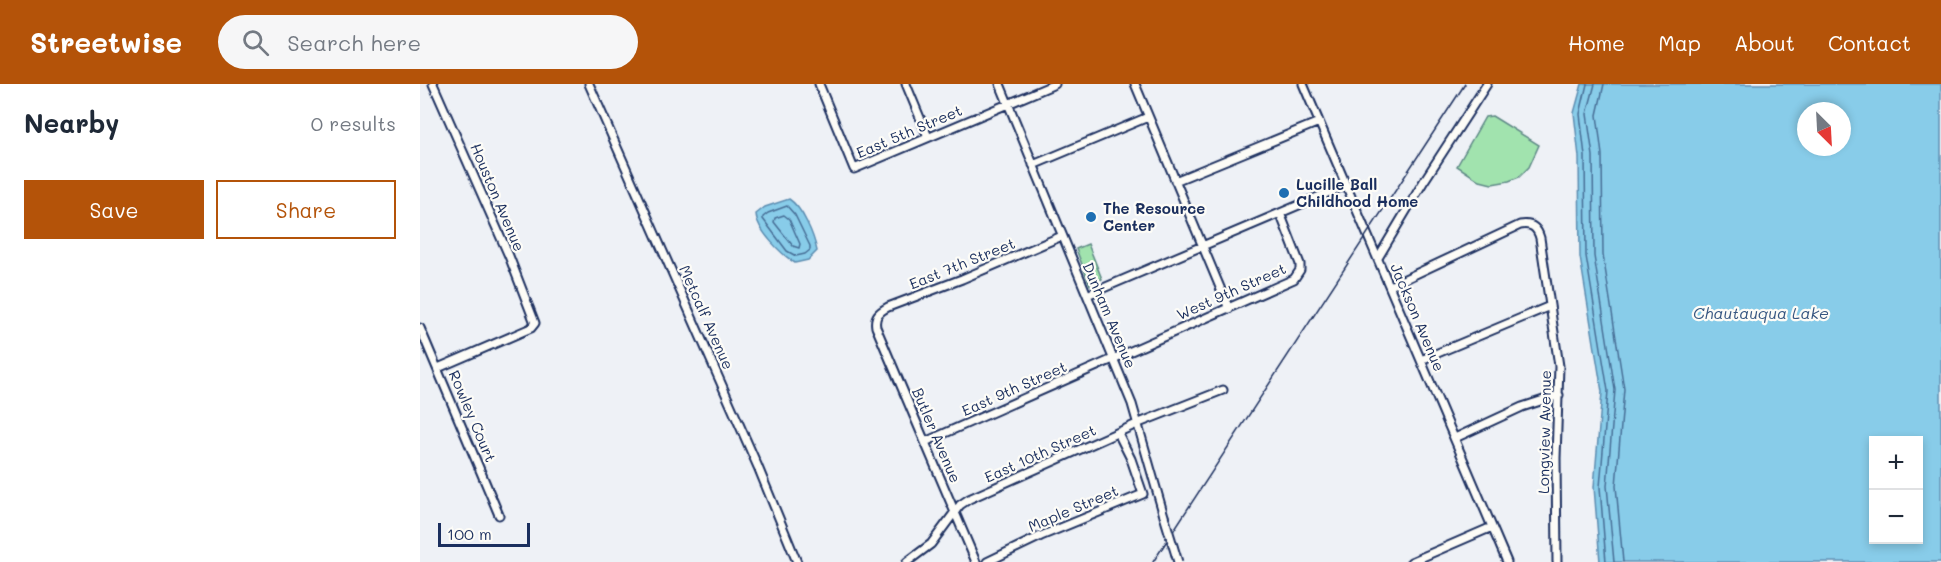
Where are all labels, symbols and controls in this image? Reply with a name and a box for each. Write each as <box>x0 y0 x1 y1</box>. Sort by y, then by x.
search box <box>218 15 638 69</box>
text: Streetwise <box>30 24 182 60</box>
icon: search <box>239 26 272 59</box>
text: Search here <box>287 28 421 57</box>
text: Home <box>1568 29 1625 56</box>
text: Map <box>1658 29 1701 56</box>
text: About <box>1734 29 1795 56</box>
text: Contact <box>1828 29 1911 56</box>
street label: East 5th Street <box>853 100 965 162</box>
north arrow <box>1797 102 1851 156</box>
text: Nearby <box>24 106 119 140</box>
text: 0 results <box>311 110 396 136</box>
street label: Houston Avenue <box>466 140 530 254</box>
place label: Lucille Ball Childhood Home <box>1296 174 1418 211</box>
button: Save <box>24 180 204 239</box>
button: Share <box>216 180 396 239</box>
marker: Lucille Ball Childhood Home <box>1277 186 1291 200</box>
place label: The Resource Center <box>1103 198 1205 235</box>
marker: The Resource Center <box>1084 210 1098 224</box>
street label: East 7th Street <box>906 233 1018 293</box>
street label: West 9th Street <box>1173 258 1289 324</box>
street label: Dunham Avenue <box>1079 259 1141 371</box>
street label: Jackson Avenue <box>1386 260 1450 374</box>
street label: Metcalf Avenue <box>675 262 739 372</box>
water label: Chautauqua Lake <box>1693 302 1829 323</box>
street label: East 9th Street <box>958 356 1070 420</box>
street label: Rowley Court <box>445 367 501 465</box>
street label: Longview Avenue <box>1533 370 1555 494</box>
street label: Butler Avenue <box>908 384 966 486</box>
street label: East 10th Street <box>981 419 1099 487</box>
map controls <box>1869 436 1923 544</box>
button: + <box>1869 436 1923 490</box>
street label: Maple Street <box>1025 480 1121 536</box>
button: − <box>1869 490 1923 544</box>
scale bar <box>438 520 530 548</box>
text: 100 m <box>447 523 492 544</box>

